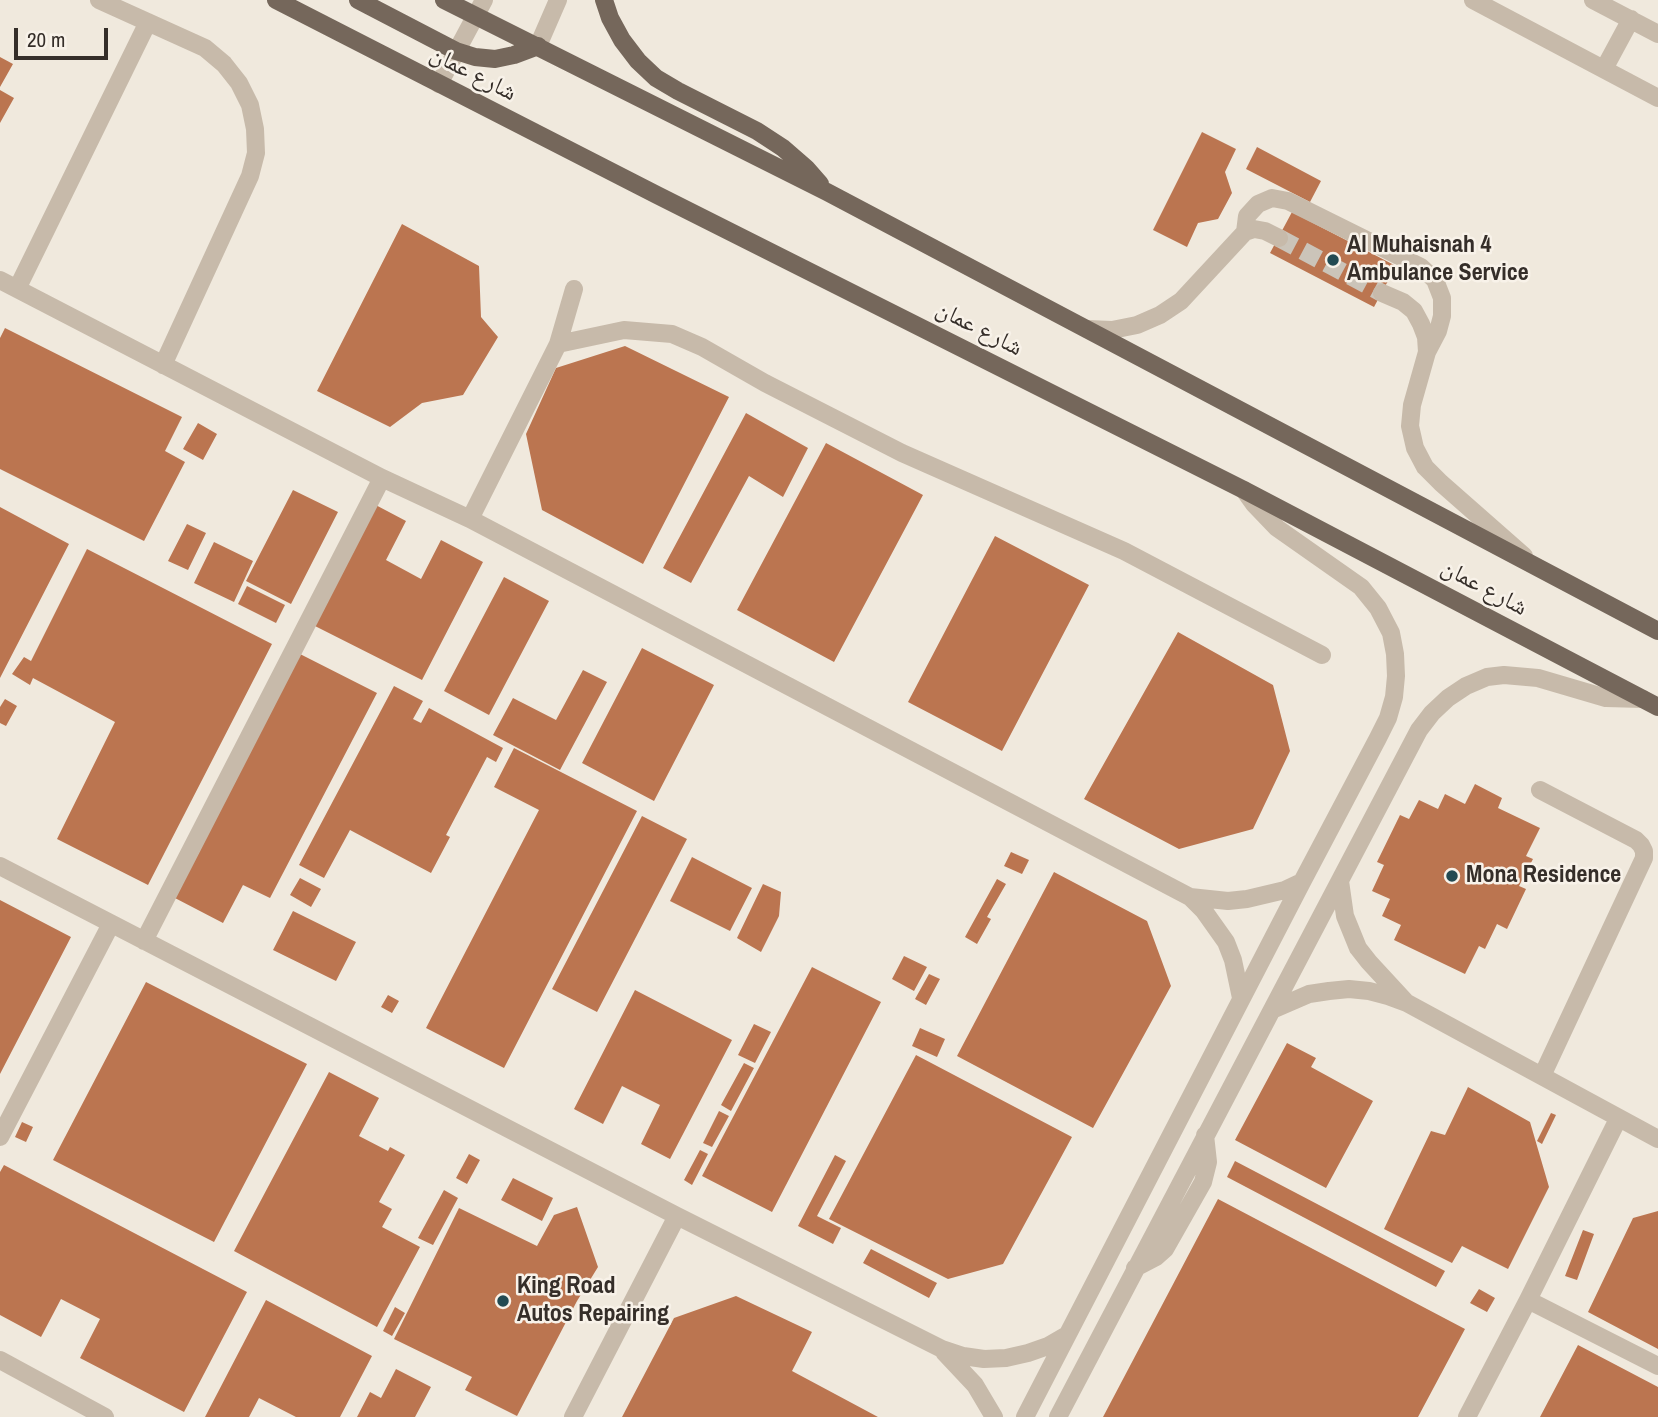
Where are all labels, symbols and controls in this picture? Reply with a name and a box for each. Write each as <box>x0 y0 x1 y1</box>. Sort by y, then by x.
scale bar <box>18 14 112 58</box>
text: 20 m <box>27 25 65 54</box>
street label: شارع عمان <box>425 40 521 108</box>
place label: Al Muhaisnah 4 Ambulance Service <box>1347 232 1529 288</box>
marker: Al Muhaisnah 4 Ambulance Service <box>1325 252 1341 268</box>
street label: شارع عمان <box>931 295 1027 363</box>
street label: شارع عمان <box>1436 553 1532 623</box>
place label: Mona Residence <box>1466 862 1621 890</box>
marker: Mona Residence <box>1444 868 1460 884</box>
place label: King Road Autos Repairing <box>517 1273 669 1329</box>
marker: King Road Autos Repairing <box>495 1293 511 1309</box>

